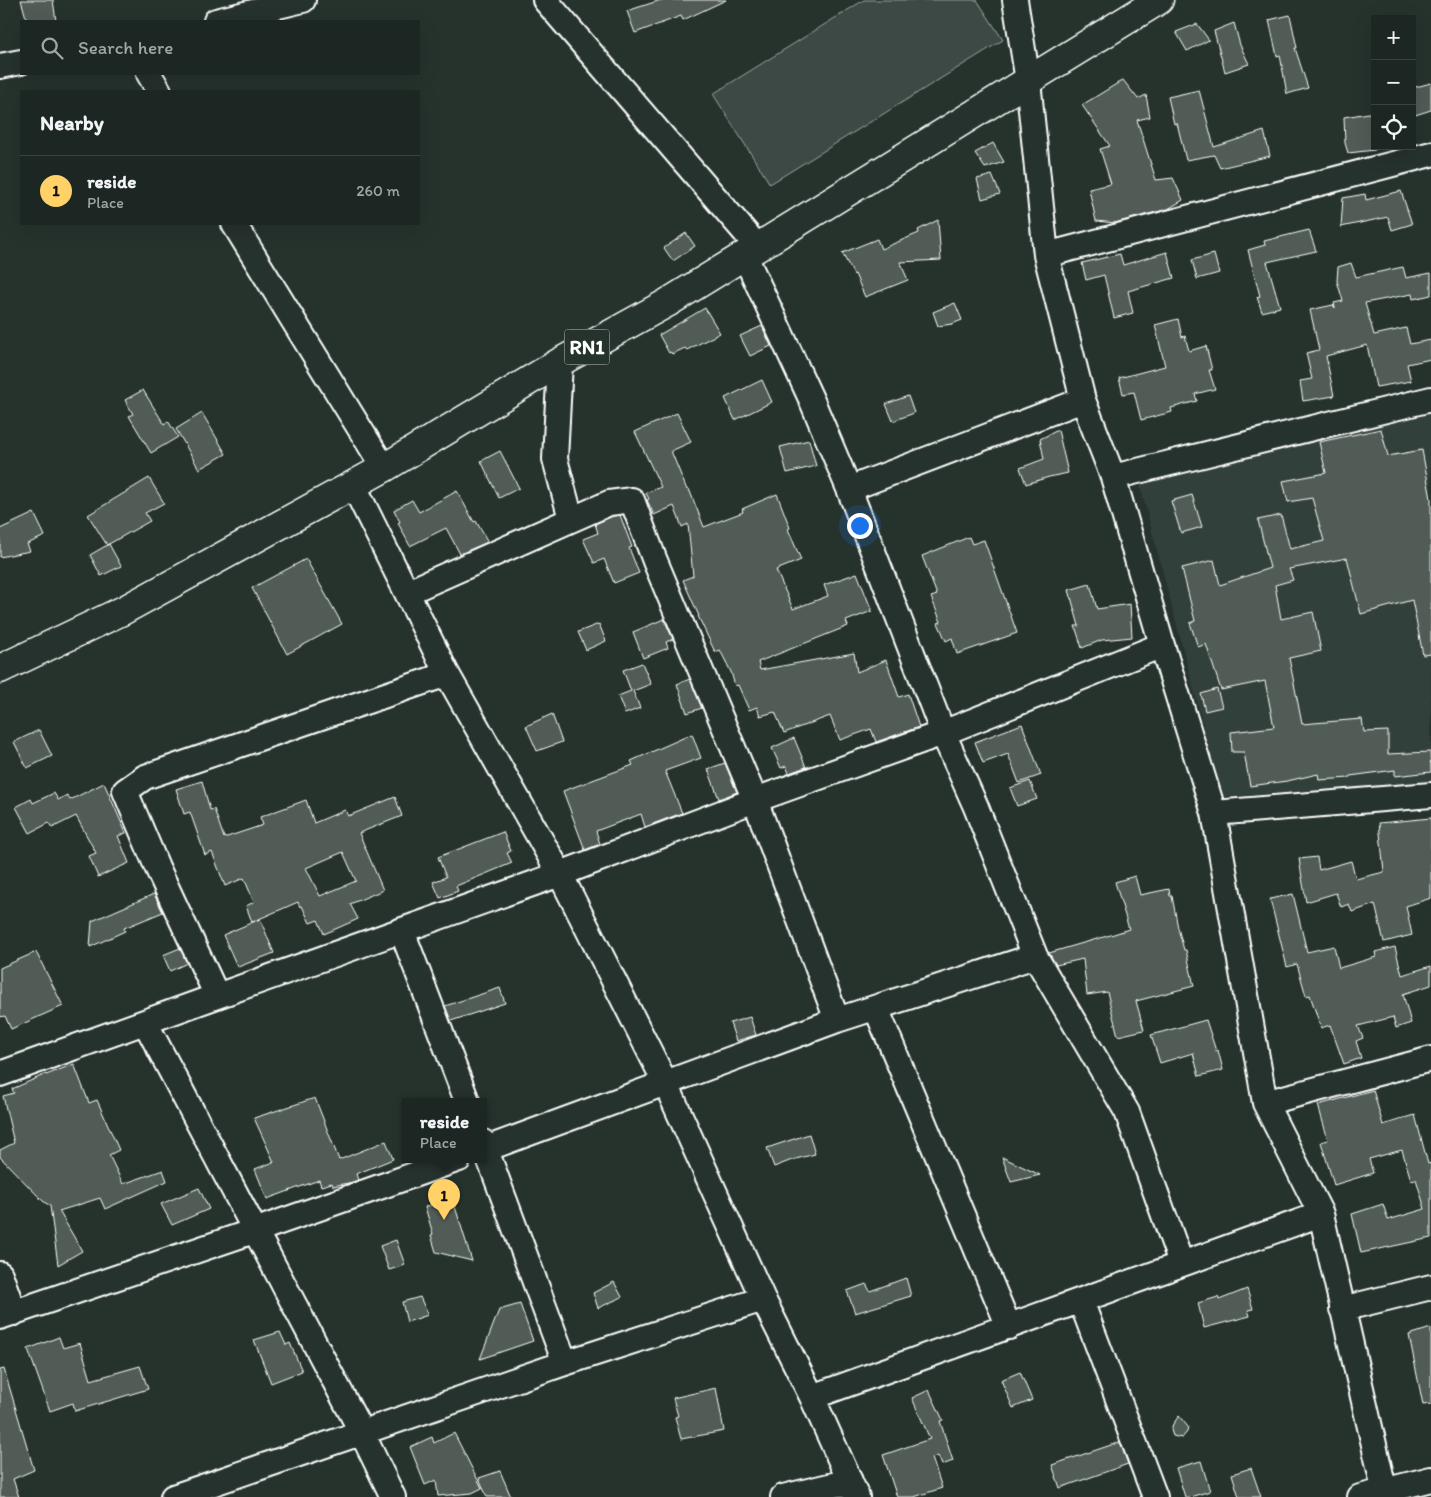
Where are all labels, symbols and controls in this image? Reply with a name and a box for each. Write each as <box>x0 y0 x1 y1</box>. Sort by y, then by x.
map controls <box>1371 15 1416 150</box>
button: + <box>1371 15 1416 60</box>
search box <box>20 20 420 75</box>
icon: search <box>38 34 66 62</box>
text: Search here <box>78 36 173 59</box>
button: − <box>1371 60 1416 105</box>
button: locate <box>1371 105 1416 150</box>
text: Nearby <box>40 110 104 135</box>
text: reside <box>87 170 136 193</box>
text: 1 <box>52 181 60 200</box>
text: 260 m <box>356 181 400 200</box>
text: Place <box>87 193 124 212</box>
road number: RN1 <box>564 330 610 364</box>
your location <box>847 513 873 539</box>
popup <box>402 1098 487 1163</box>
text: reside <box>420 1110 469 1133</box>
text: Place <box>420 1133 457 1152</box>
pin: 1 <box>428 1179 460 1220</box>

